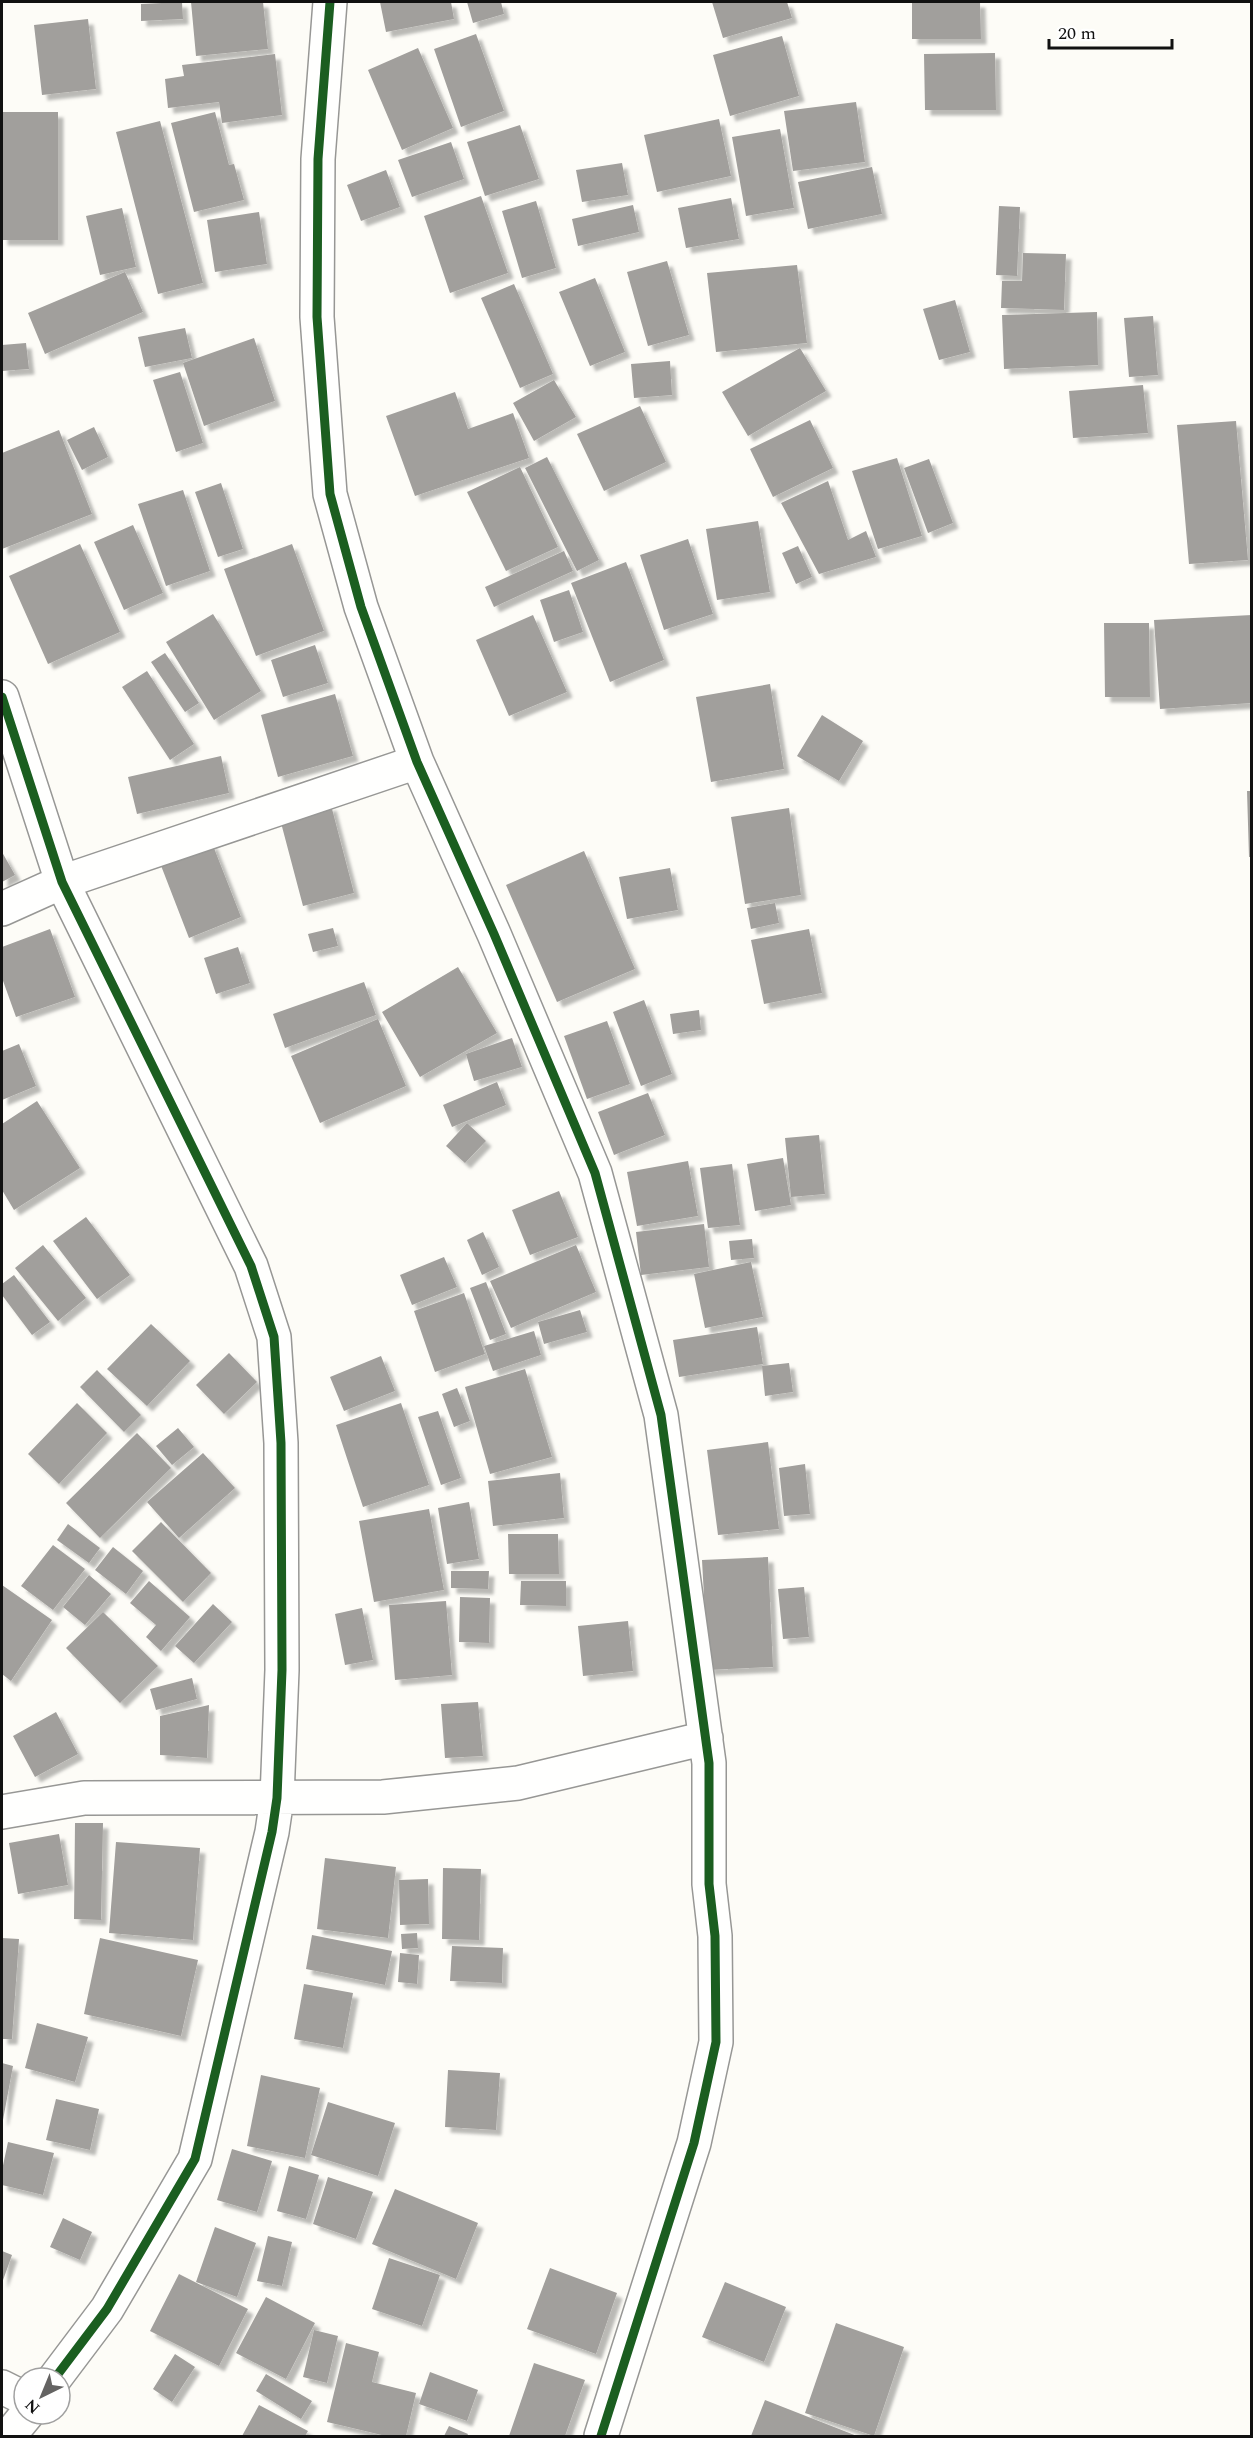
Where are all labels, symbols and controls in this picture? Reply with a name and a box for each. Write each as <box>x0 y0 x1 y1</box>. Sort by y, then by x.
scale bar <box>1049 12 1172 50</box>
text: 20 m <box>1058 20 1096 47</box>
north arrow <box>12 2366 72 2426</box>
text: N <box>19 2393 45 2419</box>

